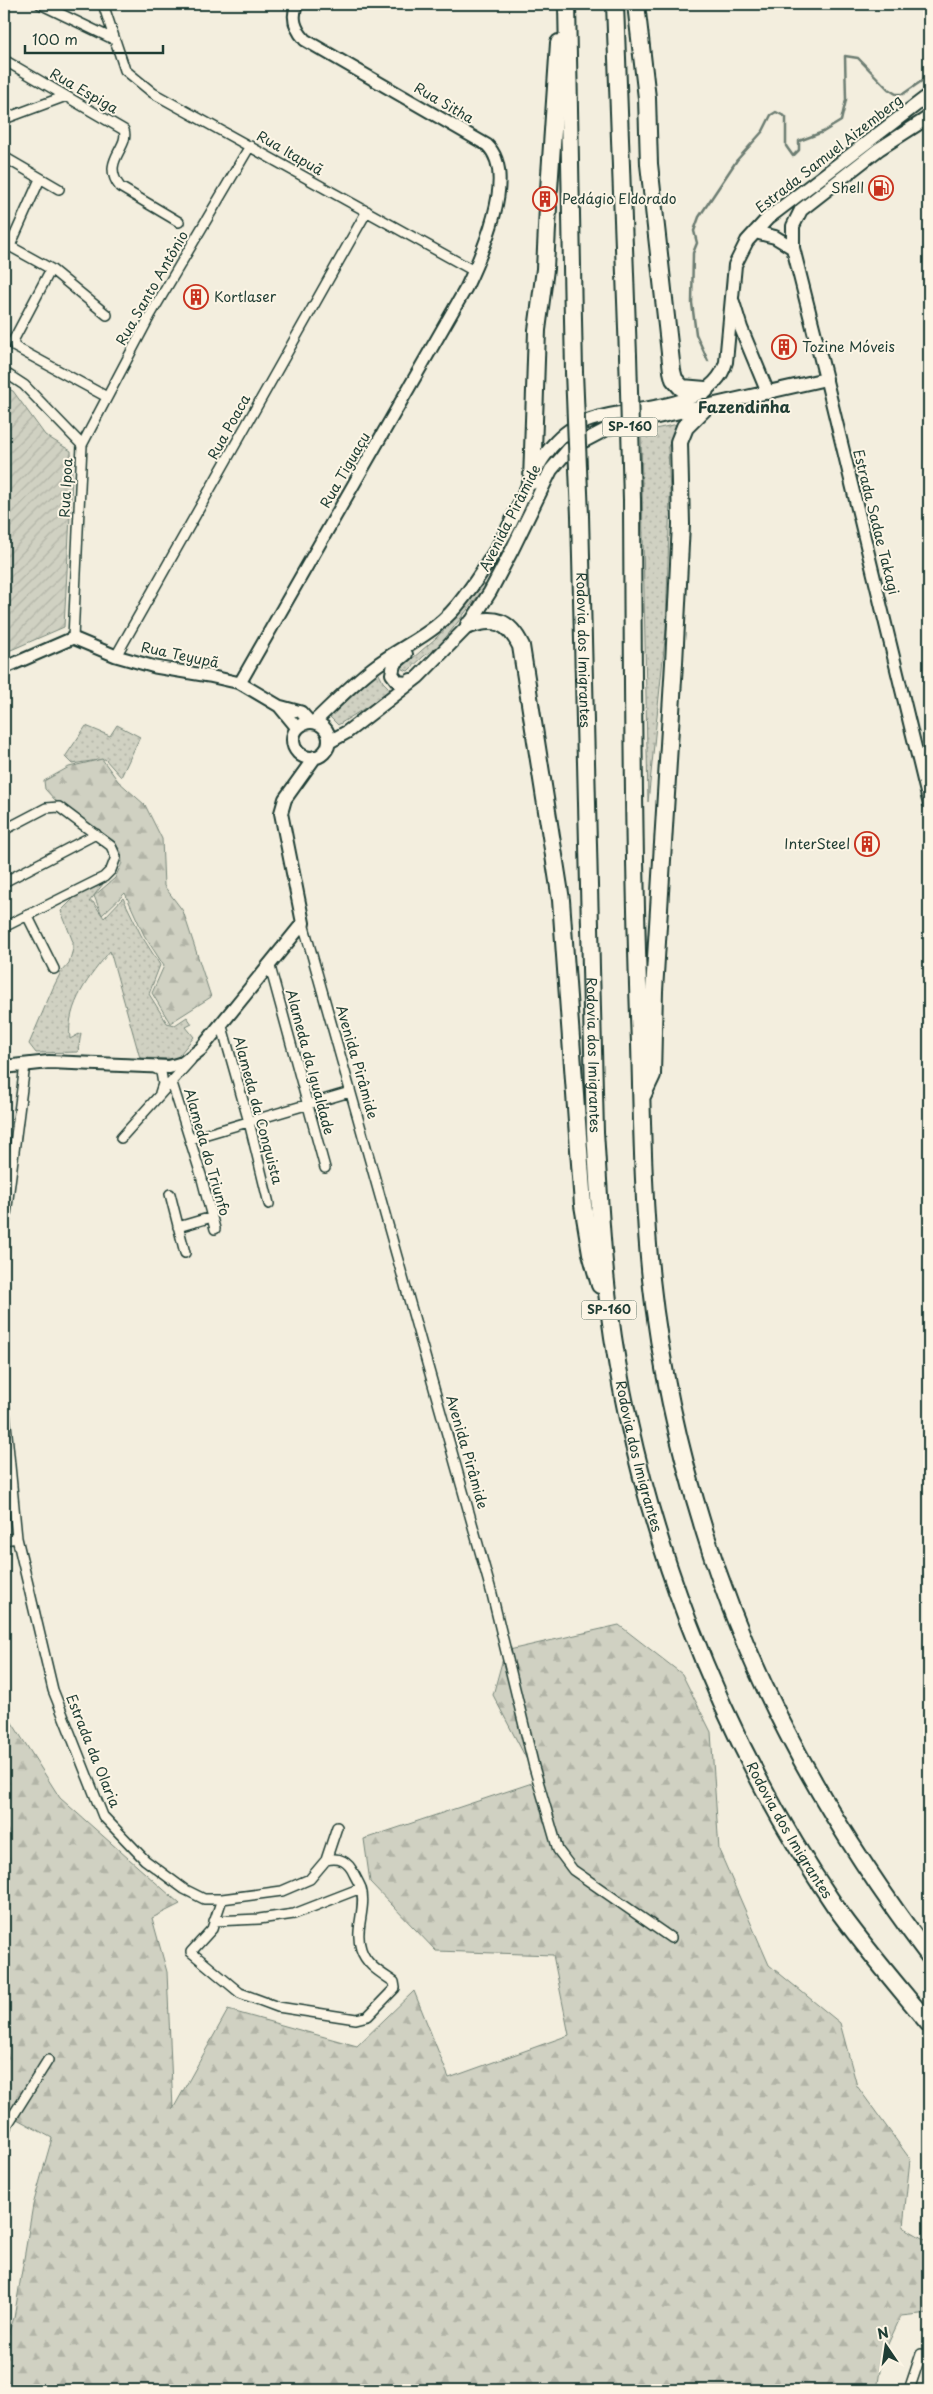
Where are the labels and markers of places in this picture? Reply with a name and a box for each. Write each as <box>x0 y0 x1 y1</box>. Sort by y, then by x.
fuel station icon: Shell <box>868 175 894 201</box>
place label: Shell <box>831 177 864 198</box>
building icon: Pedágio Eldorado <box>532 186 558 212</box>
place label: Pedágio Eldorado <box>562 188 677 209</box>
building icon: Kortlaser <box>183 284 209 310</box>
place label: Kortlaser <box>214 286 277 307</box>
building icon: Tozine Móveis <box>771 334 797 360</box>
place label: Tozine Móveis <box>802 336 895 357</box>
building icon: InterSteel <box>854 831 880 857</box>
place label: InterSteel <box>784 833 850 854</box>

